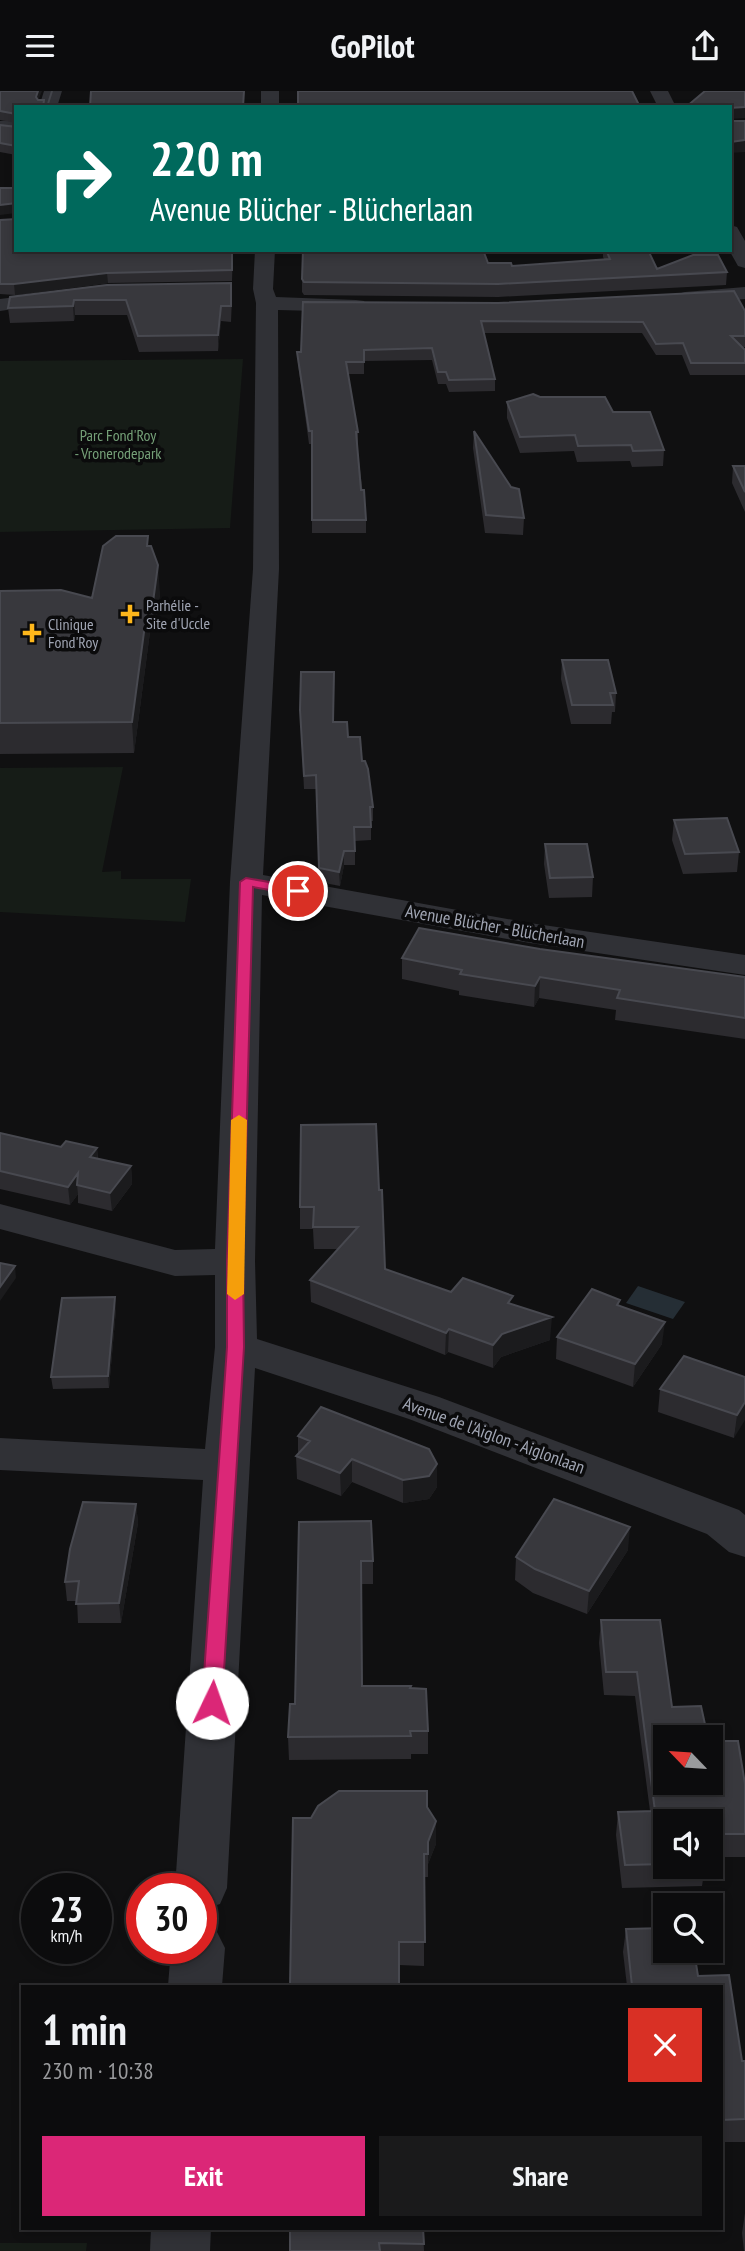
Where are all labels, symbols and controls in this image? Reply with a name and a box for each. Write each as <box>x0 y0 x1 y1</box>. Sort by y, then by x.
text: GoPilot <box>330 25 415 67</box>
icon: menu <box>21 27 59 65</box>
icon: share <box>686 27 724 65</box>
text: 220 m <box>150 126 263 190</box>
icon: right <box>35 133 126 224</box>
text: Avenue Blücher - Blücherlaan <box>150 188 473 230</box>
park label: Parc Fond'Roy - Vronerodepark <box>74 425 162 463</box>
place label: Parhélie - Site d'Uccle <box>146 595 210 633</box>
marker: Parhélie - Site d'Uccle <box>120 604 140 624</box>
place label: Clinique Fond'Roy <box>48 614 98 652</box>
marker: Clinique Fond'Roy <box>22 623 42 643</box>
pin <box>268 861 328 921</box>
icon: arrive <box>279 872 317 910</box>
street label: Avenue Blücher - Blücherlaan <box>404 899 586 953</box>
street label: Avenue de l'Aiglon - Aiglonlaan <box>400 1391 588 1479</box>
position arrow <box>175 1666 249 1740</box>
north arrow <box>653 1725 723 1795</box>
map controls <box>653 1725 723 1963</box>
button: sound <box>653 1809 723 1879</box>
speed limit sign: 30 <box>126 1873 217 1964</box>
text: 23 <box>50 1886 83 1932</box>
button: search <box>653 1893 723 1963</box>
text: km/h <box>51 1924 82 1947</box>
text: 1 min <box>42 2002 127 2057</box>
button: close <box>628 2008 702 2082</box>
text: 230 m · 10:38 <box>42 2056 154 2085</box>
button: Exit <box>42 2136 365 2216</box>
button: Share <box>379 2136 702 2216</box>

